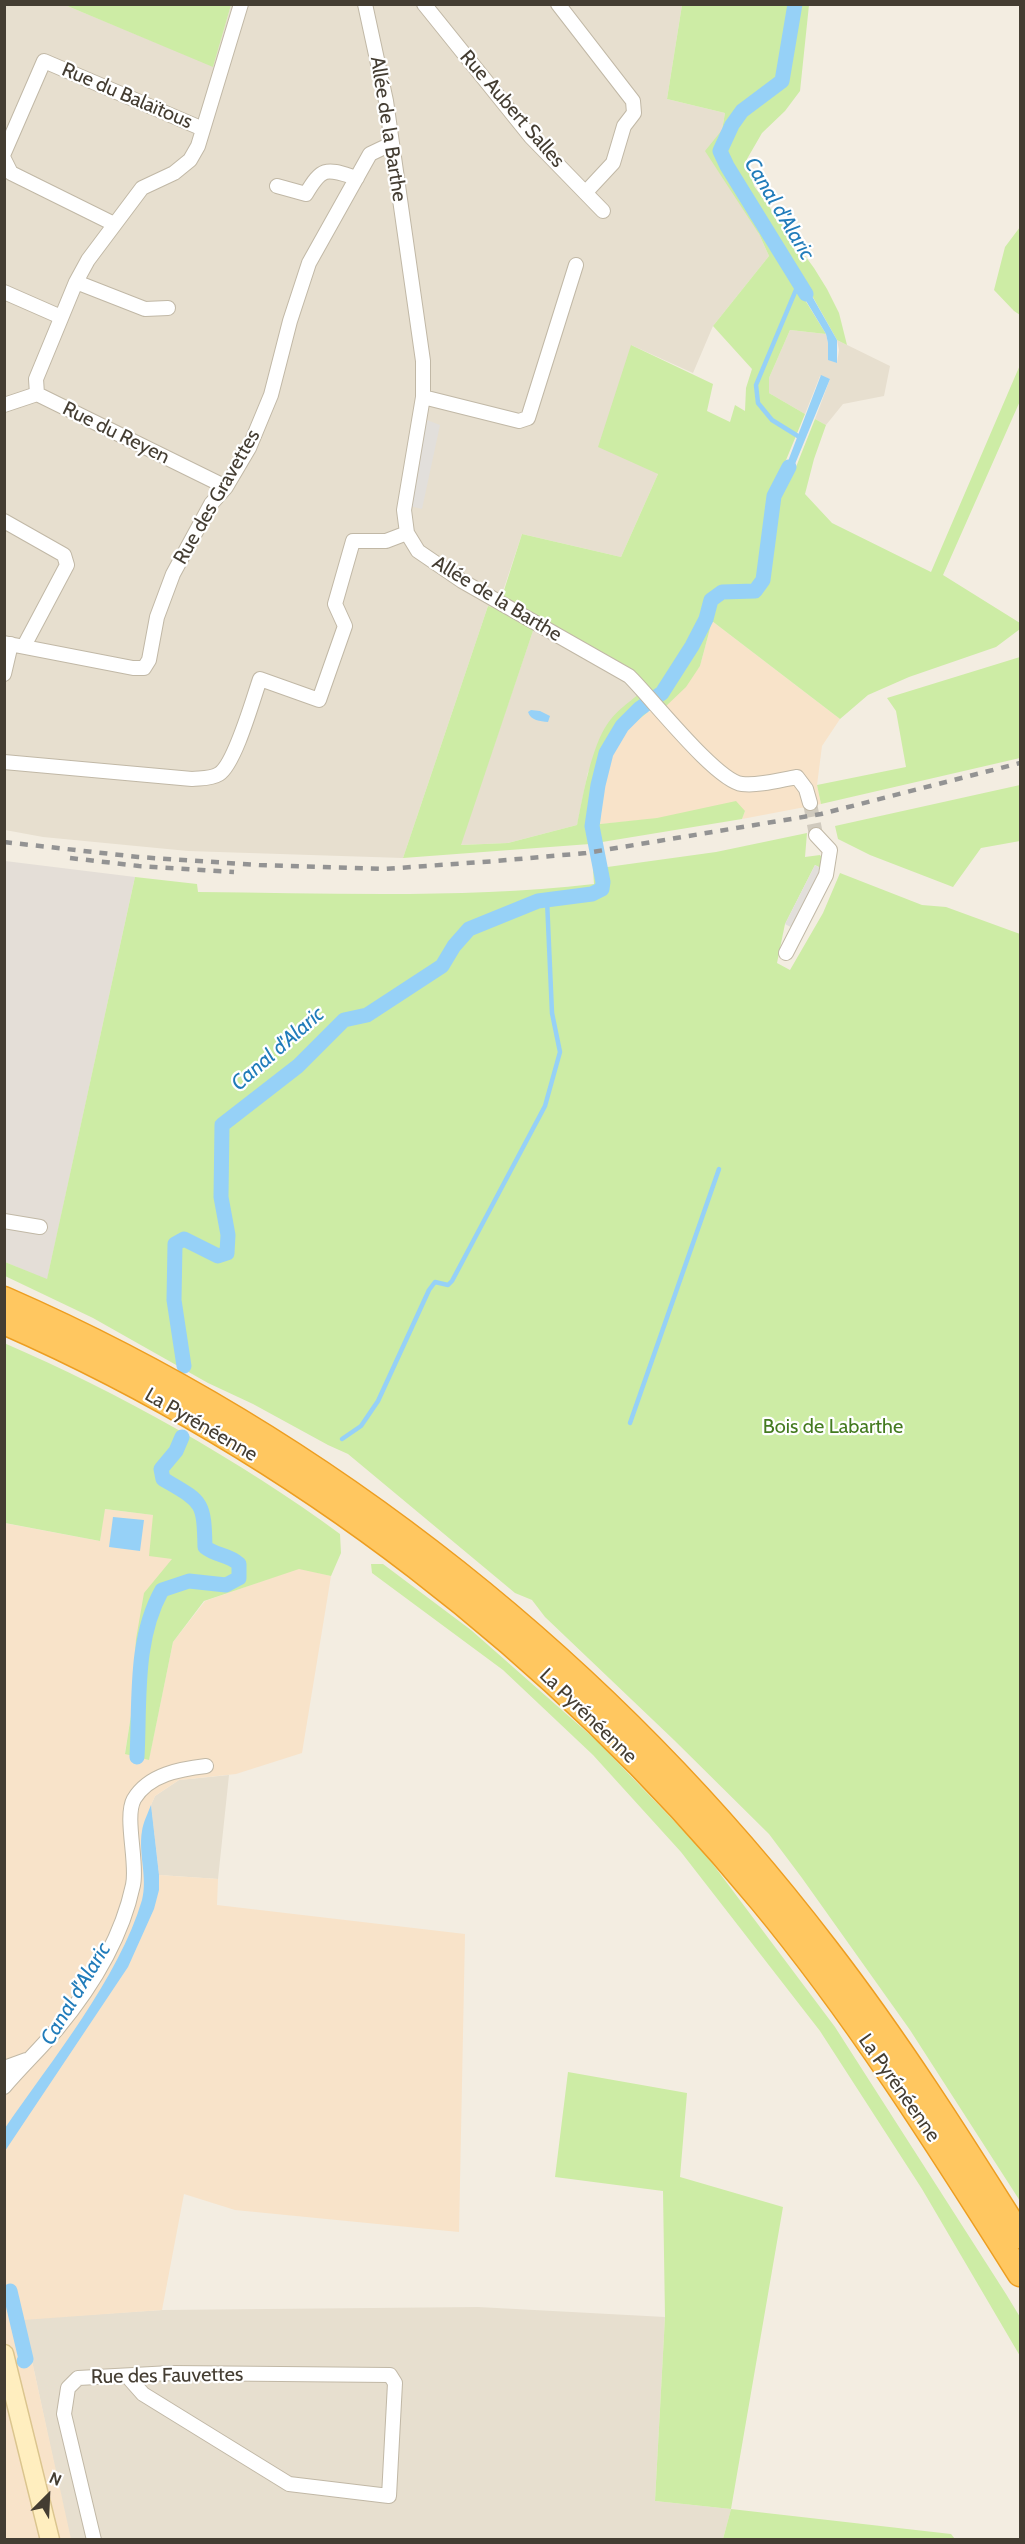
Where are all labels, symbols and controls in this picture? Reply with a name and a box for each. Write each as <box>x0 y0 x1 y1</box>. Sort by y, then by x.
street label: Rue Aubert Salles <box>455 45 569 173</box>
street label: Allée de la Barthe <box>365 55 411 203</box>
street label: Rue du Balaïtous <box>58 58 196 134</box>
water label: Canal d'Alaric <box>739 153 819 265</box>
street label: Rue du Reyen <box>58 397 174 469</box>
street label: Rue des Gravettes <box>169 425 265 569</box>
street label: Allée de la Barthe <box>428 551 566 647</box>
water label: Canal d'Alaric <box>226 1002 330 1096</box>
street label: La Pyrénéenne <box>140 1383 262 1467</box>
park label: Bois de Labarthe <box>763 1415 903 1439</box>
street label: La Pyrénéenne <box>534 1664 642 1768</box>
water label: Canal d'Alaric <box>36 1938 116 2050</box>
street label: La Pyrénéenne <box>853 2029 945 2147</box>
street label: Rue des Fauvettes <box>91 2363 243 2389</box>
north arrow <box>18 2466 78 2526</box>
text: N <box>46 2468 65 2490</box>

